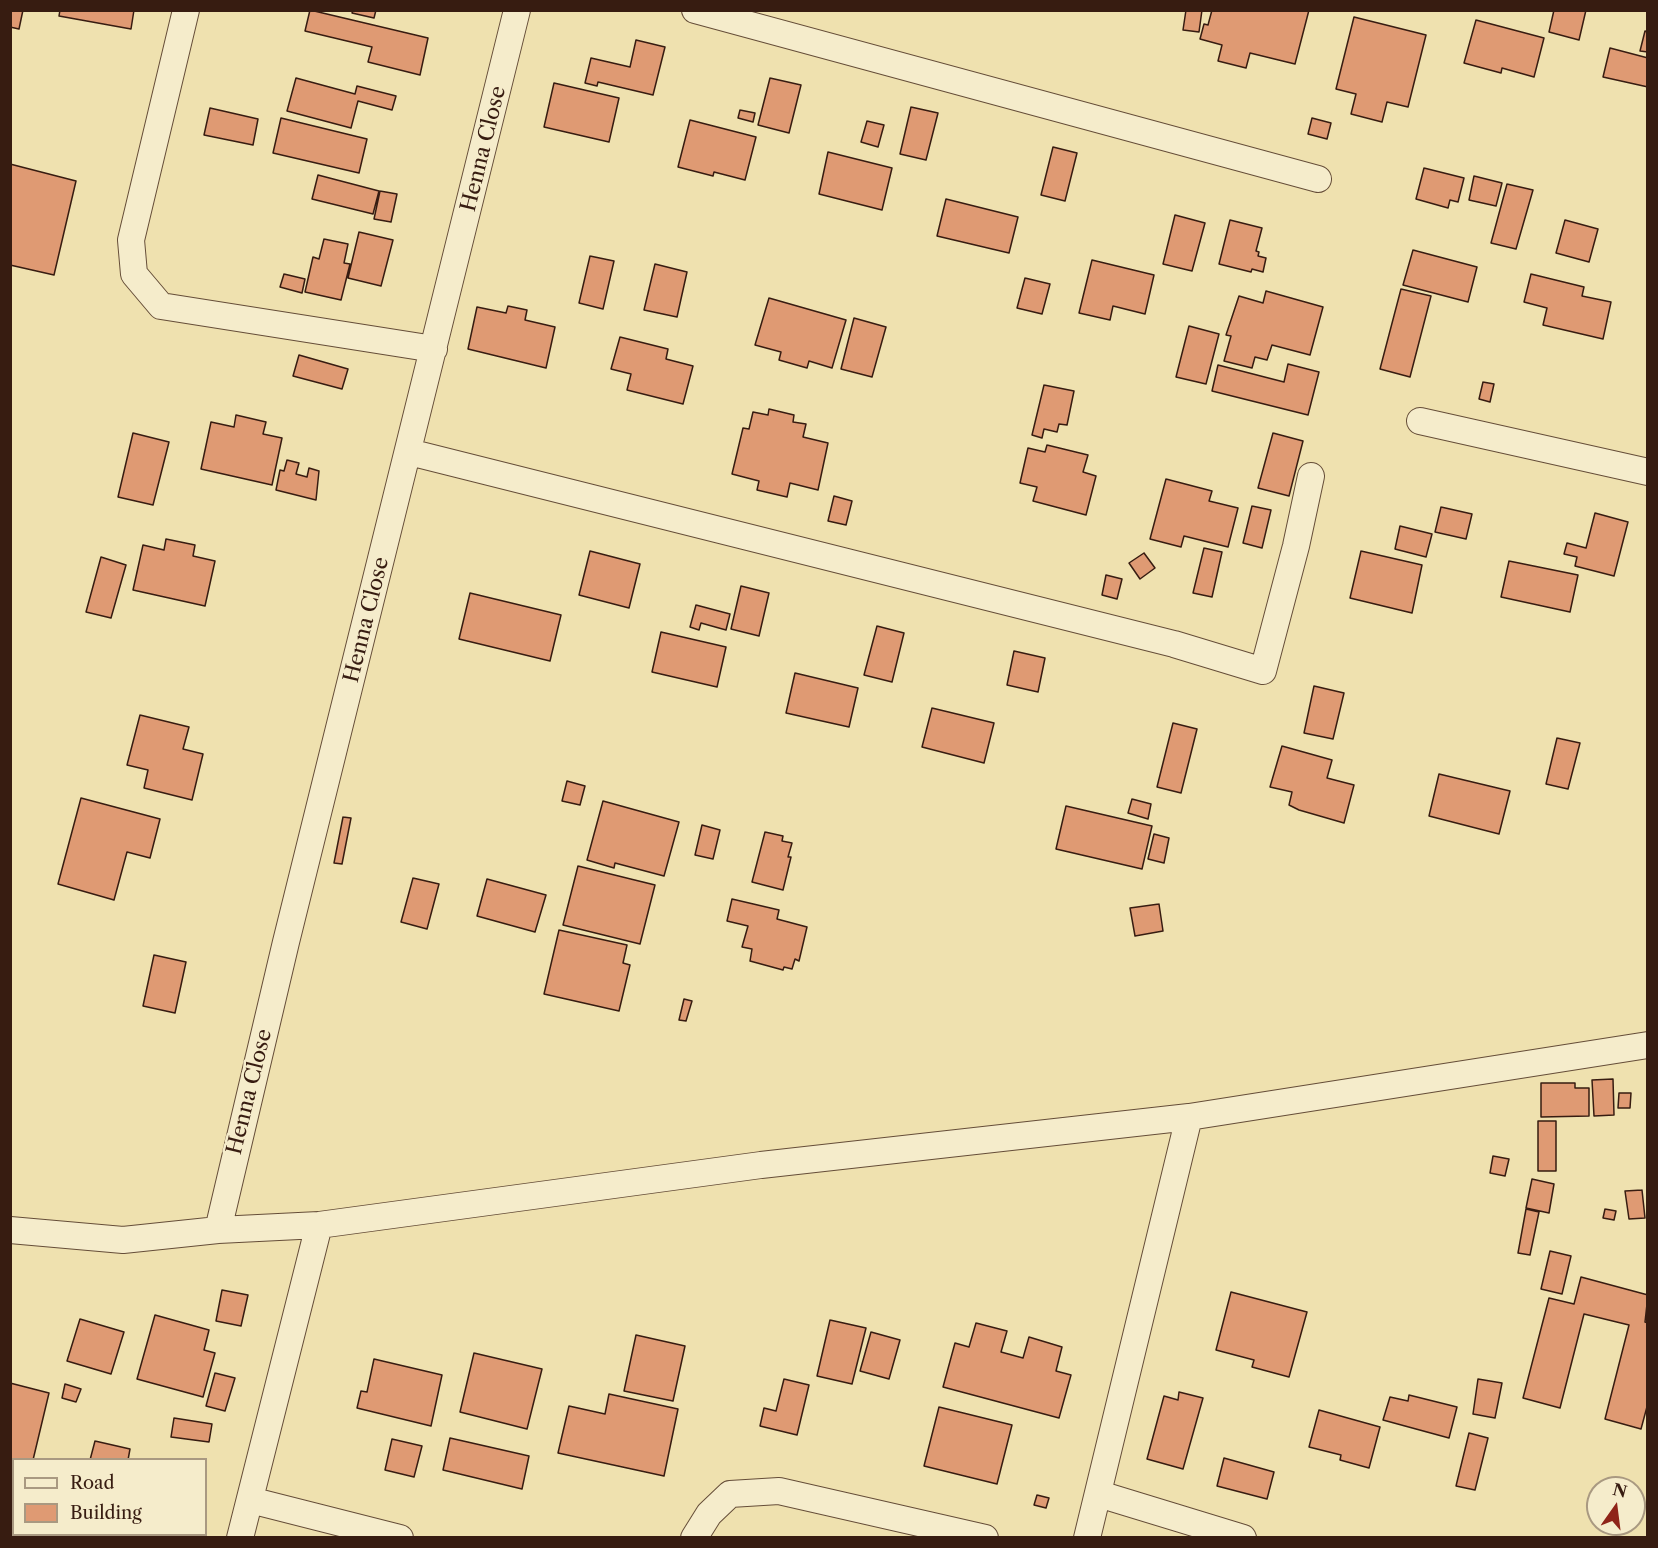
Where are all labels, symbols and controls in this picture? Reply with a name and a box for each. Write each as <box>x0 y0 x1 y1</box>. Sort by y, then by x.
street label: Henna Close <box>456 84 512 214</box>
street label: Henna Close <box>339 555 395 685</box>
street label: Henna Close <box>222 1027 278 1157</box>
legend <box>12 1458 207 1536</box>
text: Road <box>70 1472 115 1494</box>
north arrow <box>1586 1476 1646 1536</box>
text: N <box>1611 1479 1629 1502</box>
text: Building <box>70 1502 142 1524</box>

